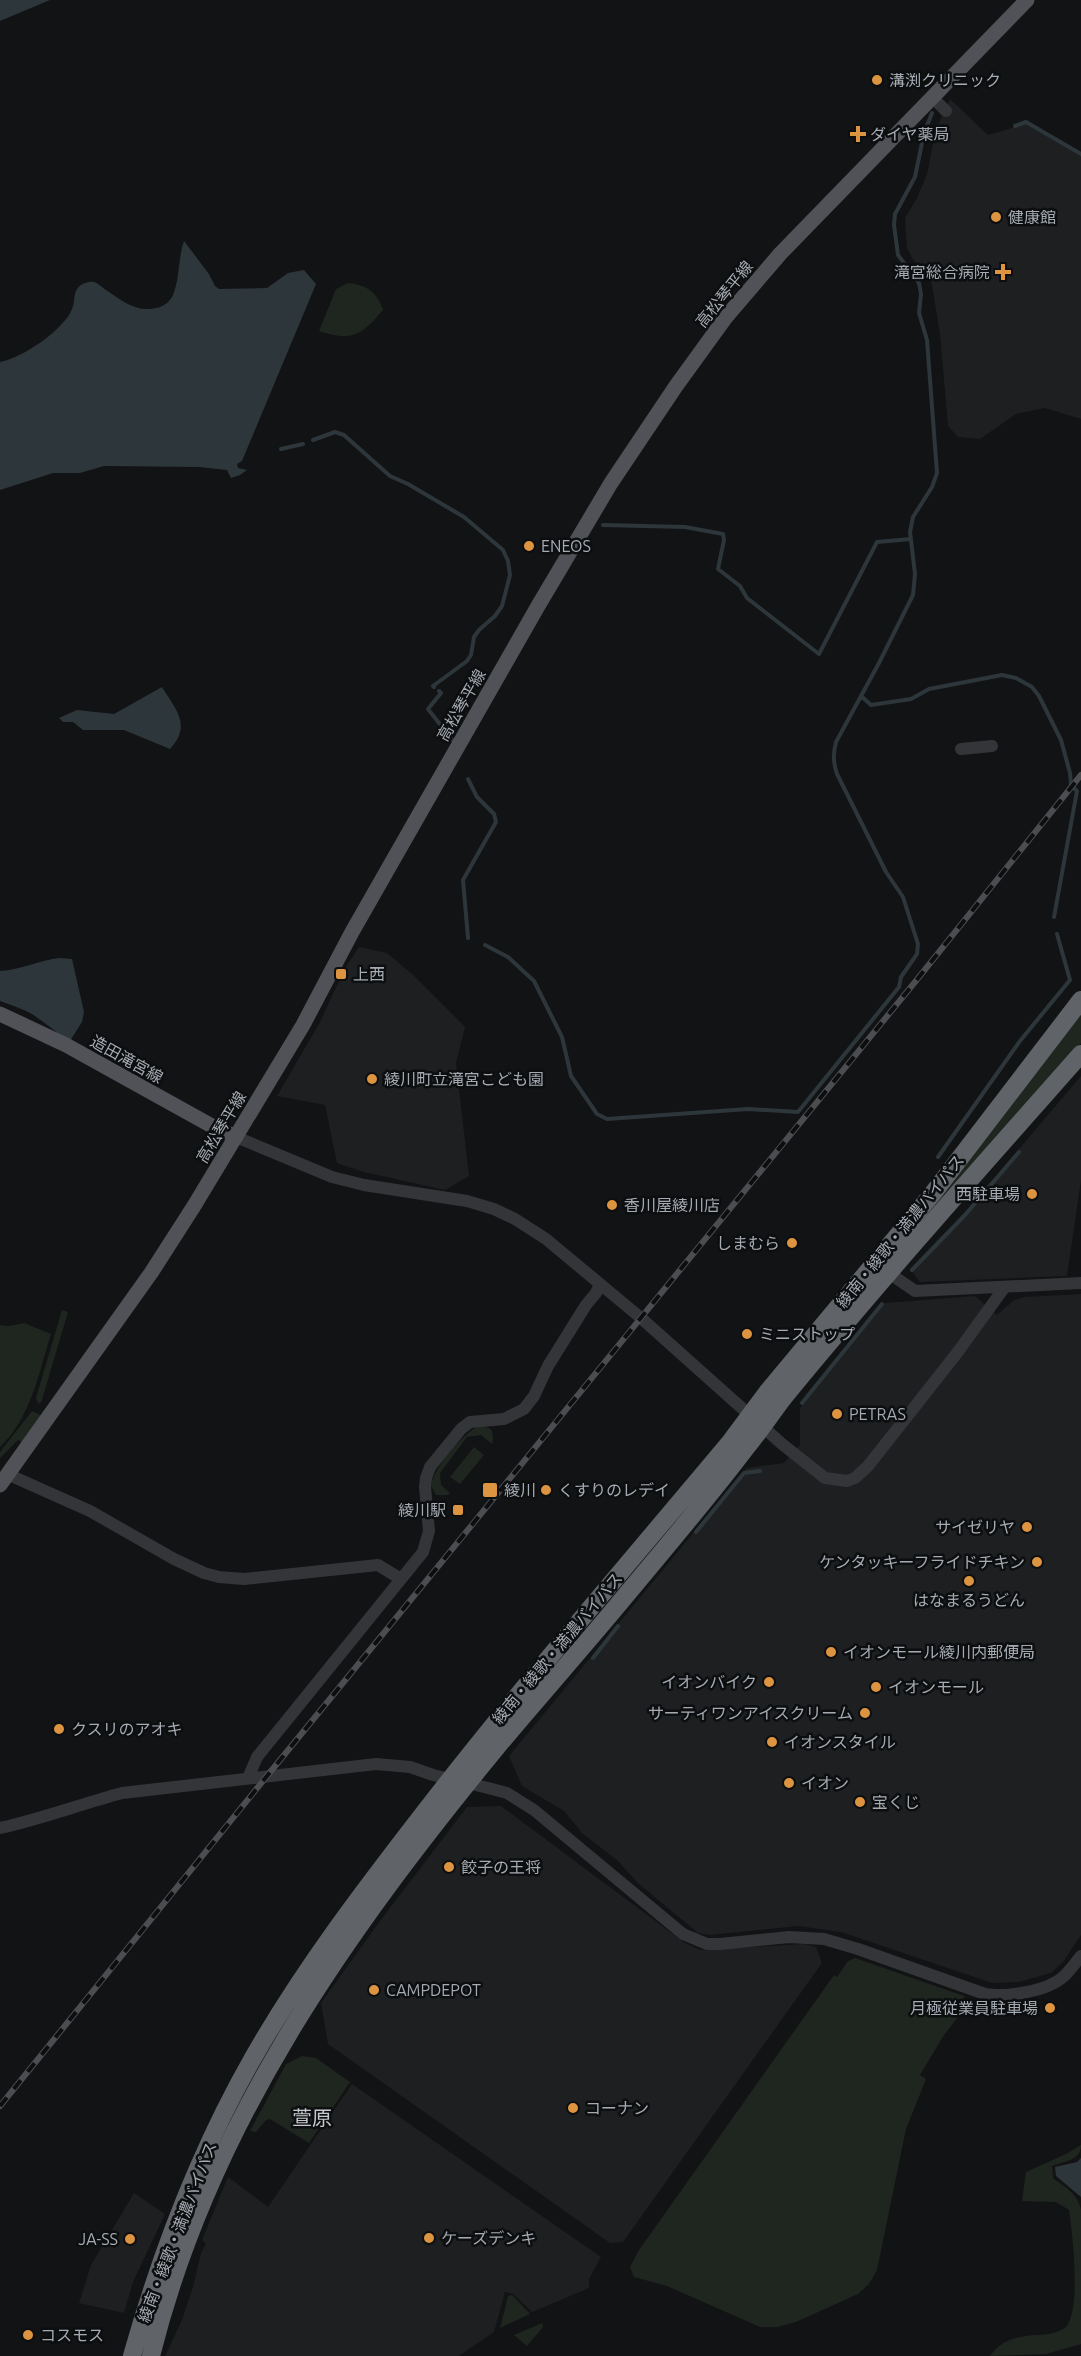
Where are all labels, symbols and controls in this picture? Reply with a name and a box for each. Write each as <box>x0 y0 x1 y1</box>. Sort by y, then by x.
place label: 溝渕クリニック <box>889 71 1001 89</box>
marker: 溝渕クリニック <box>870 73 884 87</box>
place label: ダイヤ薬局 <box>870 125 950 143</box>
marker: ダイヤ薬局 <box>851 127 865 141</box>
place label: 健康館 <box>1008 208 1056 226</box>
marker: 健康館 <box>989 210 1003 224</box>
street label: 高松琴平線 <box>692 257 756 331</box>
place label: 滝宮総合病院 <box>894 263 990 281</box>
marker: 滝宮総合病院 <box>994 263 1012 281</box>
place label: ENEOS <box>541 537 591 555</box>
marker: ENEOS <box>522 539 536 553</box>
street label: 高松琴平線 <box>433 666 489 744</box>
place label: 上西 <box>353 965 385 983</box>
marker: 上西 <box>334 967 348 981</box>
street label: 造田滝宮線 <box>88 1032 166 1086</box>
place label: 綾川町立滝宮こども園 <box>384 1070 544 1088</box>
marker: 綾川町立滝宮こども園 <box>365 1072 379 1086</box>
street label: 高松琴平線 <box>193 1088 249 1166</box>
street label: 綾南・綾歌・満濃バイパス <box>833 1151 967 1311</box>
place label: 西駐車場 <box>956 1185 1020 1203</box>
marker: 西駐車場 <box>1025 1187 1039 1201</box>
place label: 香川屋綾川店 <box>624 1196 720 1214</box>
marker: 香川屋綾川店 <box>605 1198 619 1212</box>
place label: しまむら <box>716 1234 780 1252</box>
marker: しまむら <box>785 1236 799 1250</box>
place label: ミニストップ <box>759 1325 855 1343</box>
marker: ミニストップ <box>740 1327 754 1341</box>
place label: PETRAS <box>849 1405 906 1423</box>
marker: PETRAS <box>830 1407 844 1421</box>
marker: 綾川 <box>481 1481 499 1499</box>
place label: 綾川 <box>504 1481 536 1499</box>
place label: くすりのレデイ <box>558 1481 670 1499</box>
marker: くすりのレデイ <box>539 1483 553 1497</box>
place label: 綾川駅 <box>398 1501 446 1519</box>
marker: 綾川駅 <box>451 1503 465 1517</box>
place label: サイゼリヤ <box>935 1518 1015 1536</box>
marker: サイゼリヤ <box>1020 1520 1034 1534</box>
place label: ケンタッキーフライドチキン <box>819 1553 1025 1571</box>
marker: ケンタッキーフライドチキン <box>1030 1555 1044 1569</box>
street label: 綾南・綾歌・満濃バイパス <box>488 1569 626 1727</box>
marker: はなまるうどん <box>962 1574 976 1588</box>
place label: はなまるうどん <box>913 1591 1025 1609</box>
place label: イオンモール綾川内郵便局 <box>843 1643 1035 1661</box>
marker: イオンモール綾川内郵便局 <box>824 1645 838 1659</box>
place label: イオンバイク <box>661 1673 757 1691</box>
marker: イオンバイク <box>762 1675 776 1689</box>
place label: イオンモール <box>888 1678 984 1696</box>
marker: イオンモール <box>869 1680 883 1694</box>
place label: サーティワンアイスクリーム <box>648 1704 853 1722</box>
marker: サーティワンアイスクリーム <box>858 1706 872 1720</box>
place label: クスリのアオキ <box>71 1720 183 1738</box>
marker: クスリのアオキ <box>52 1722 66 1736</box>
place label: イオンスタイル <box>784 1733 896 1751</box>
marker: イオンスタイル <box>765 1735 779 1749</box>
place label: イオン <box>801 1774 849 1792</box>
marker: イオン <box>782 1776 796 1790</box>
place label: 宝くじ <box>872 1793 920 1811</box>
marker: 宝くじ <box>853 1795 867 1809</box>
place label: 餃子の王将 <box>461 1858 541 1876</box>
marker: 餃子の王将 <box>442 1860 456 1874</box>
place label: CAMPDEPOT <box>386 1981 481 1999</box>
marker: CAMPDEPOT <box>367 1983 381 1997</box>
place label: 月極従業員駐車場 <box>910 1999 1038 2017</box>
marker: 月極従業員駐車場 <box>1043 2001 1057 2015</box>
place label: コーナン <box>585 2099 649 2117</box>
marker: コーナン <box>566 2101 580 2115</box>
district label: 萱原 <box>292 2106 332 2129</box>
street label: 綾南・綾歌・満濃バイパス <box>134 2139 220 2325</box>
place label: ケーズデンキ <box>441 2229 536 2247</box>
place label: JA-SS <box>78 2230 118 2248</box>
marker: ケーズデンキ <box>422 2231 436 2245</box>
marker: JA-SS <box>123 2232 137 2246</box>
place label: コスモス <box>40 2326 104 2344</box>
marker: コスモス <box>21 2328 35 2342</box>

